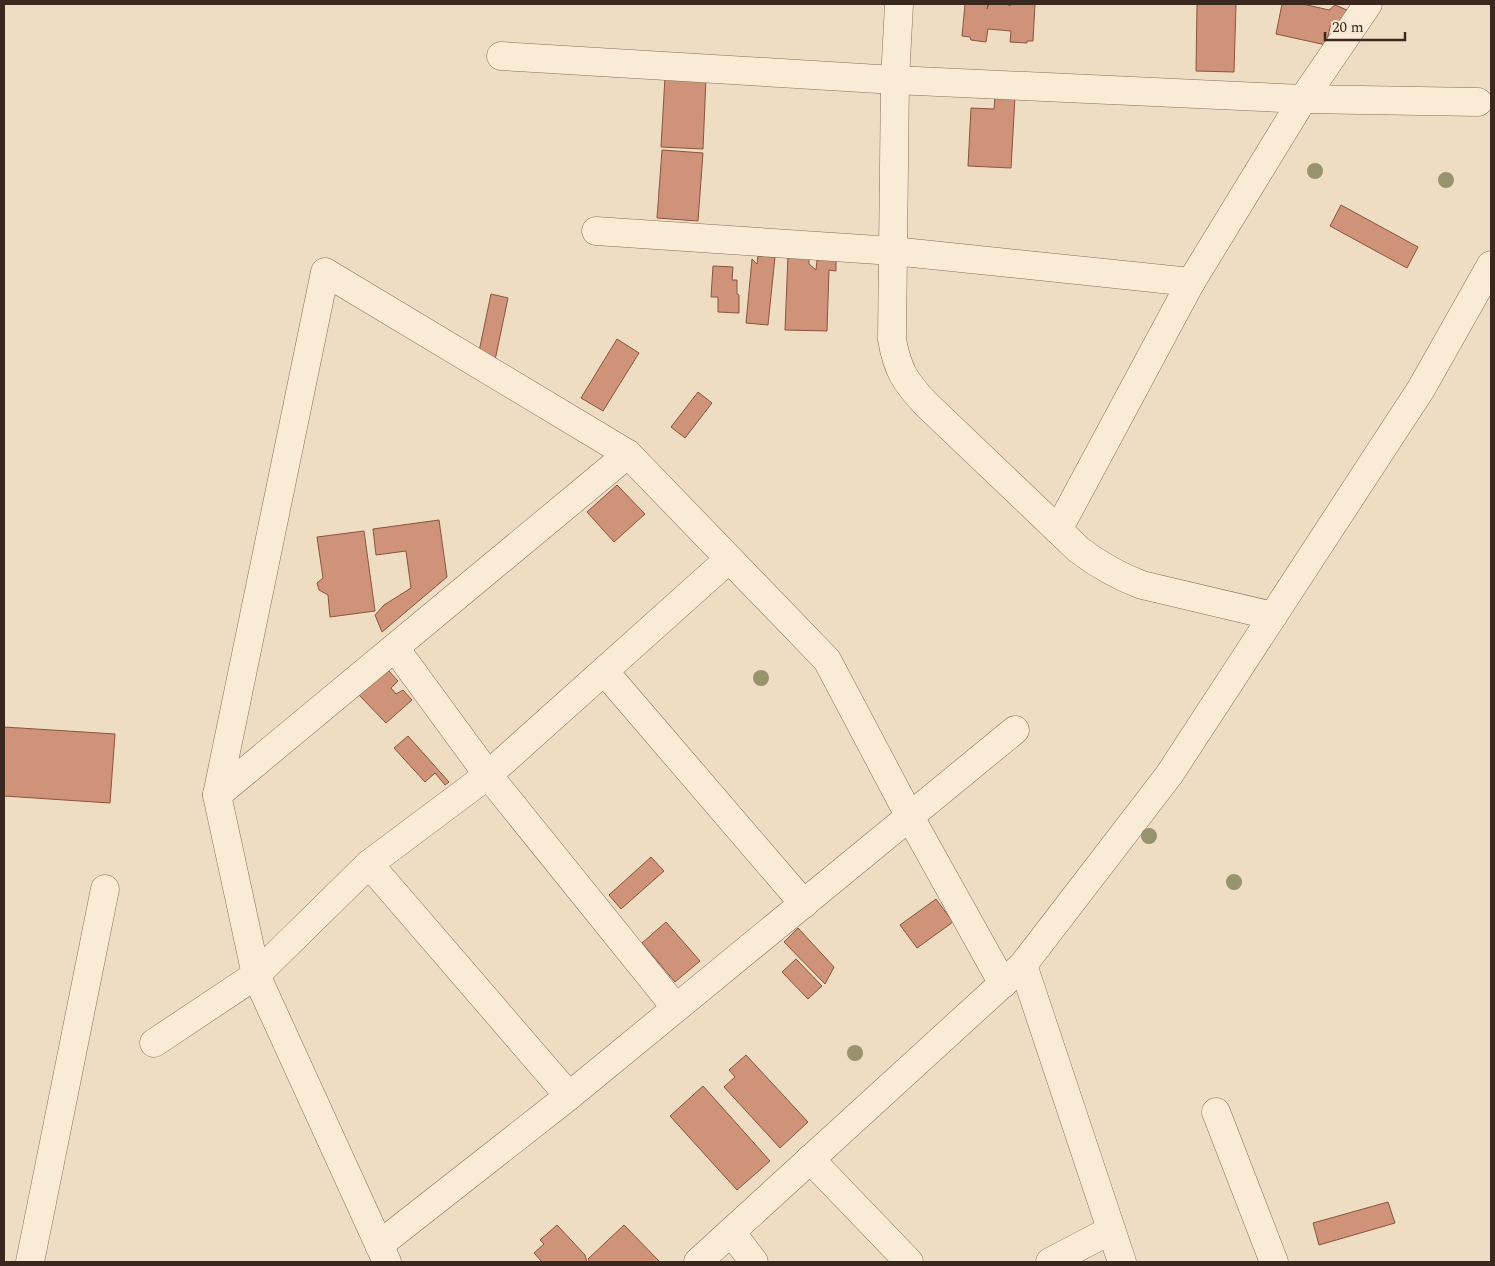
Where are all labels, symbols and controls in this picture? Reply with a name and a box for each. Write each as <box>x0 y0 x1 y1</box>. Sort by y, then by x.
scale bar <box>1325 10 1405 42</box>
text: 20 m <box>1332 16 1364 39</box>

